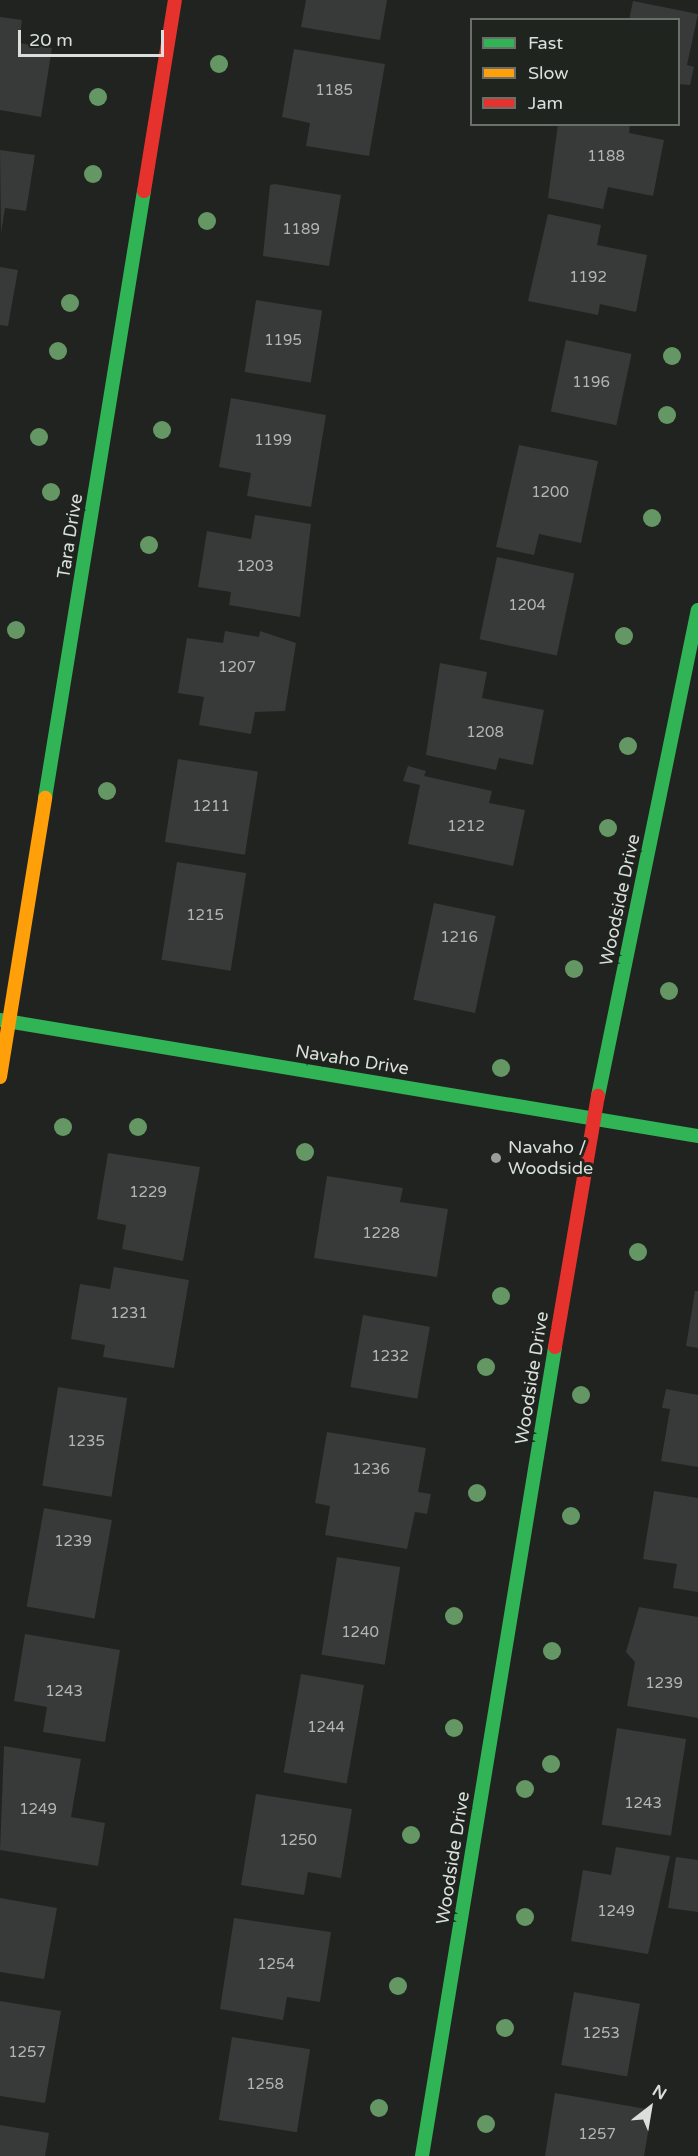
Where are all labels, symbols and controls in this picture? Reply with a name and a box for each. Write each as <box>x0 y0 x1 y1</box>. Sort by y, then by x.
scale bar <box>21 18 166 56</box>
legend <box>470 18 680 126</box>
text: 20 m <box>29 29 73 51</box>
text: Fast <box>528 32 563 54</box>
text: Slow <box>528 62 569 84</box>
house number: 1185 <box>315 82 353 100</box>
text: Jam <box>528 92 563 114</box>
house number: 1188 <box>587 148 625 166</box>
house number: 1189 <box>282 221 320 239</box>
house number: 1192 <box>569 269 607 287</box>
house number: 1195 <box>264 332 302 350</box>
house number: 1196 <box>572 374 610 392</box>
house number: 1199 <box>254 432 292 450</box>
house number: 1200 <box>531 484 569 502</box>
street label: Tara Drive <box>53 492 87 580</box>
house number: 1203 <box>236 558 274 576</box>
house number: 1204 <box>508 597 546 615</box>
house number: 1207 <box>218 659 256 677</box>
house number: 1208 <box>466 724 504 742</box>
house number: 1211 <box>192 798 230 816</box>
house number: 1212 <box>447 818 485 836</box>
street label: Woodside Drive <box>595 832 645 968</box>
house number: 1215 <box>186 907 224 925</box>
house number: 1216 <box>440 929 478 947</box>
street label: Navaho Drive <box>294 1040 410 1080</box>
place label: Navaho / Woodside <box>508 1137 593 1180</box>
marker: Navaho / Woodside <box>489 1151 503 1165</box>
house number: 1229 <box>129 1184 167 1202</box>
house number: 1228 <box>362 1225 400 1243</box>
house number: 1231 <box>110 1305 148 1323</box>
street label: Woodside Drive <box>511 1310 553 1446</box>
house number: 1232 <box>371 1348 409 1366</box>
house number: 1235 <box>67 1433 105 1451</box>
house number: 1236 <box>352 1461 390 1479</box>
house number: 1239 <box>54 1533 92 1551</box>
house number: 1240 <box>341 1624 379 1642</box>
house number: 1239 <box>645 1675 683 1693</box>
house number: 1243 <box>45 1683 83 1701</box>
house number: 1244 <box>307 1719 345 1737</box>
street label: Woodside Drive <box>432 1790 474 1926</box>
house number: 1243 <box>624 1795 662 1813</box>
house number: 1249 <box>19 1801 57 1819</box>
house number: 1250 <box>279 1832 317 1850</box>
house number: 1249 <box>597 1903 635 1921</box>
house number: 1254 <box>257 1956 295 1974</box>
house number: 1253 <box>582 2025 620 2043</box>
house number: 1257 <box>8 2044 46 2062</box>
house number: 1258 <box>246 2076 284 2094</box>
north arrow <box>620 2078 680 2138</box>
text: N <box>649 2081 670 2104</box>
house number: 1257 <box>578 2126 616 2144</box>

